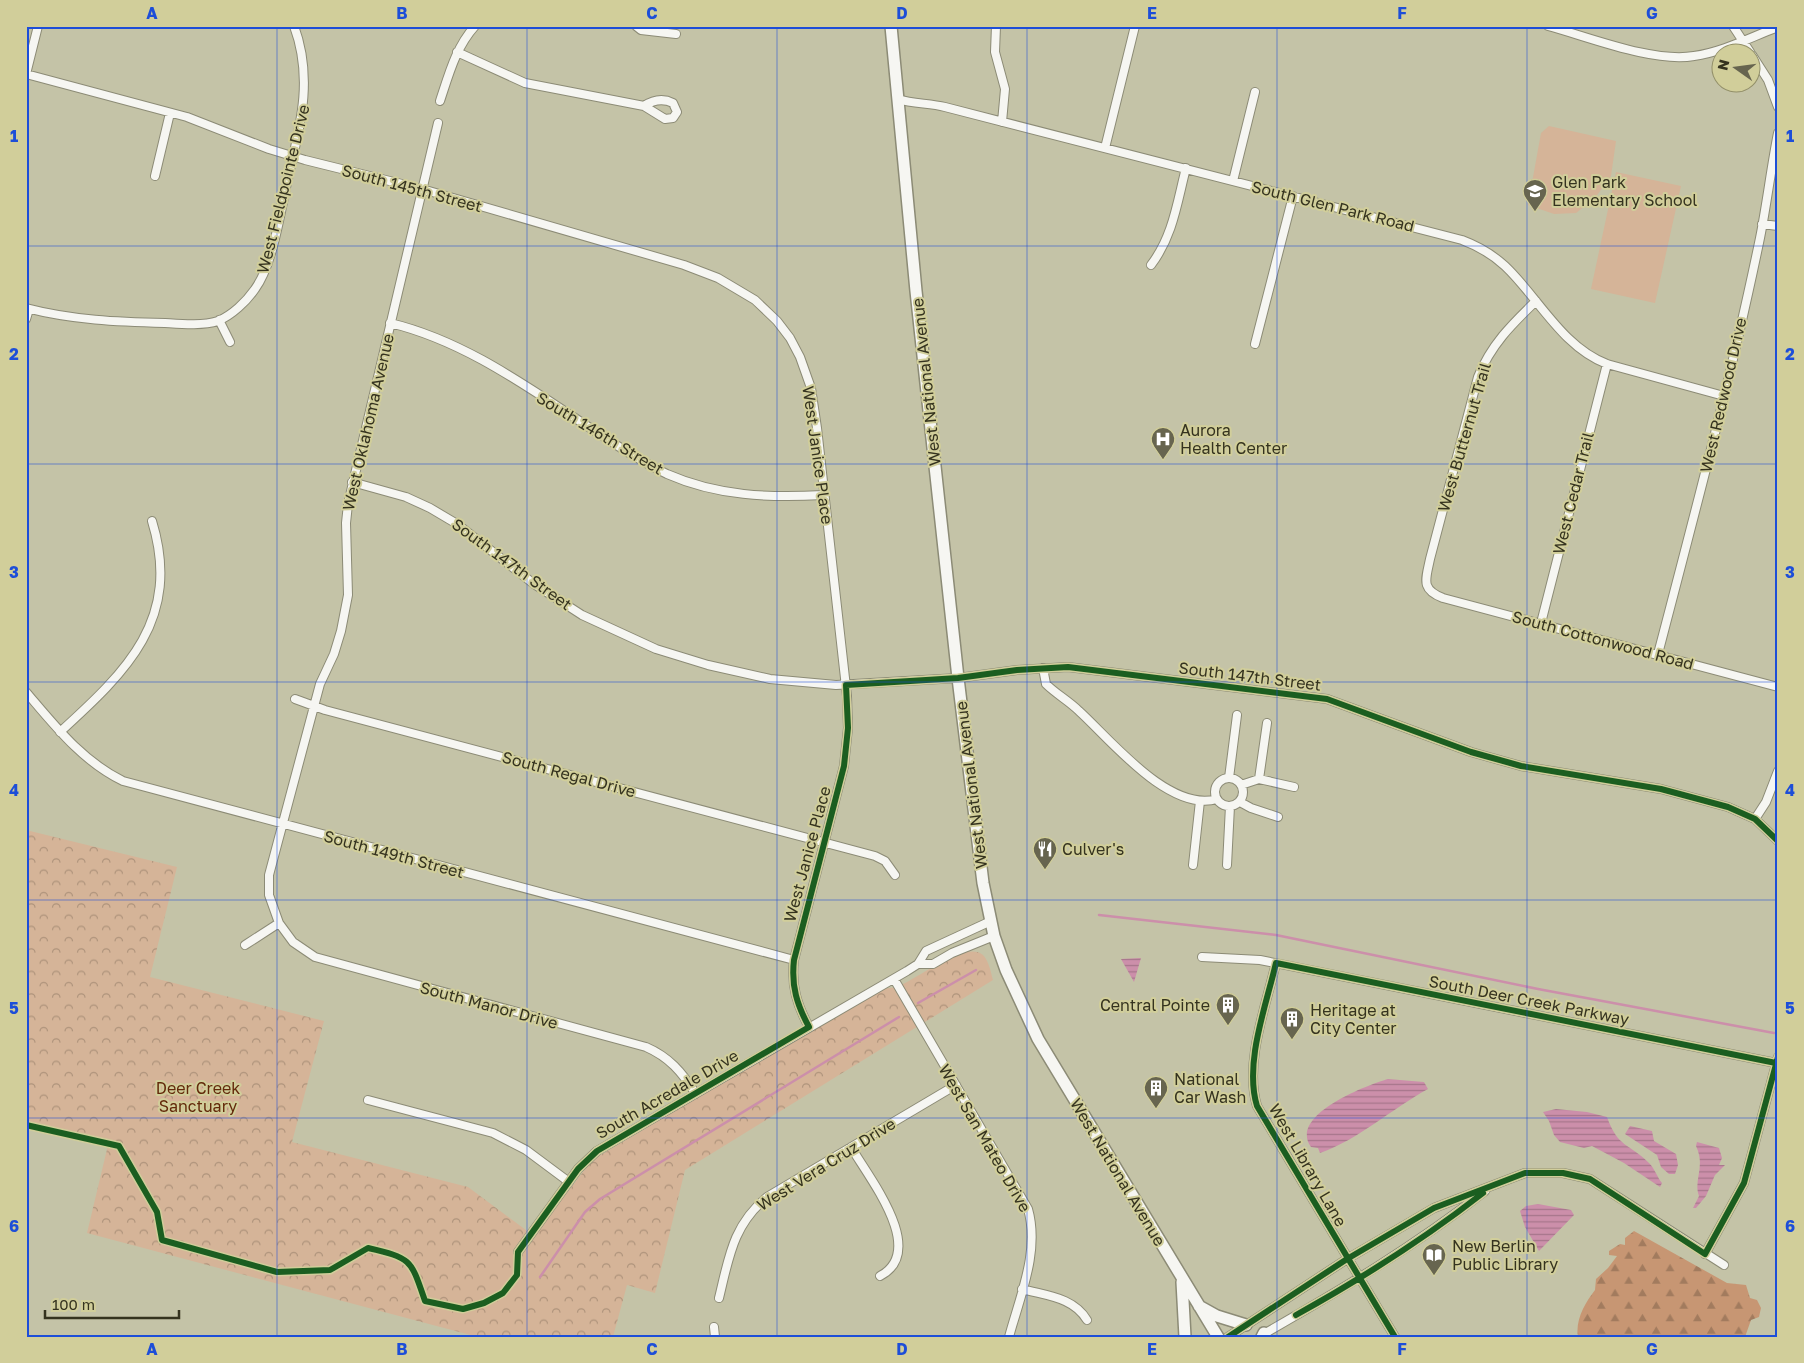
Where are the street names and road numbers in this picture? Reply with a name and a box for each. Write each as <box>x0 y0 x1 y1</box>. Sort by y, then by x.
street label: West Fieldpointe Drive <box>252 102 314 276</box>
street label: South 145th Street <box>340 160 484 216</box>
street label: South Glen Park Road <box>1250 176 1416 236</box>
street label: West National Avenue <box>907 297 945 467</box>
street label: West Redwood Drive <box>1695 316 1751 474</box>
street label: West Oklahoma Avenue <box>338 332 398 512</box>
street label: West Butternut Trail <box>1433 360 1495 514</box>
street label: West Janice Place <box>798 384 838 526</box>
street label: South 146th Street <box>533 387 667 479</box>
street label: West Cedar Trail <box>1548 430 1598 556</box>
street label: South 147th Street <box>448 514 576 614</box>
street label: South Cottonwood Road <box>1510 606 1696 674</box>
street label: South 147th Street <box>1178 657 1322 695</box>
street label: West National Avenue <box>951 700 991 870</box>
street label: South Regal Drive <box>500 747 638 801</box>
street label: West Janice Place <box>779 784 835 924</box>
street label: South 149th Street <box>322 826 466 882</box>
street label: South Deer Creek Parkway <box>1427 971 1631 1029</box>
street label: South Manor Drive <box>418 977 560 1033</box>
street label: South Acredale Drive <box>592 1045 742 1143</box>
street label: West San Mateo Drive <box>934 1060 1036 1216</box>
street label: West National Avenue <box>1066 1095 1170 1249</box>
street label: West Library Lane <box>1265 1100 1351 1230</box>
street label: West Vera Cruz Drive <box>753 1113 899 1215</box>

